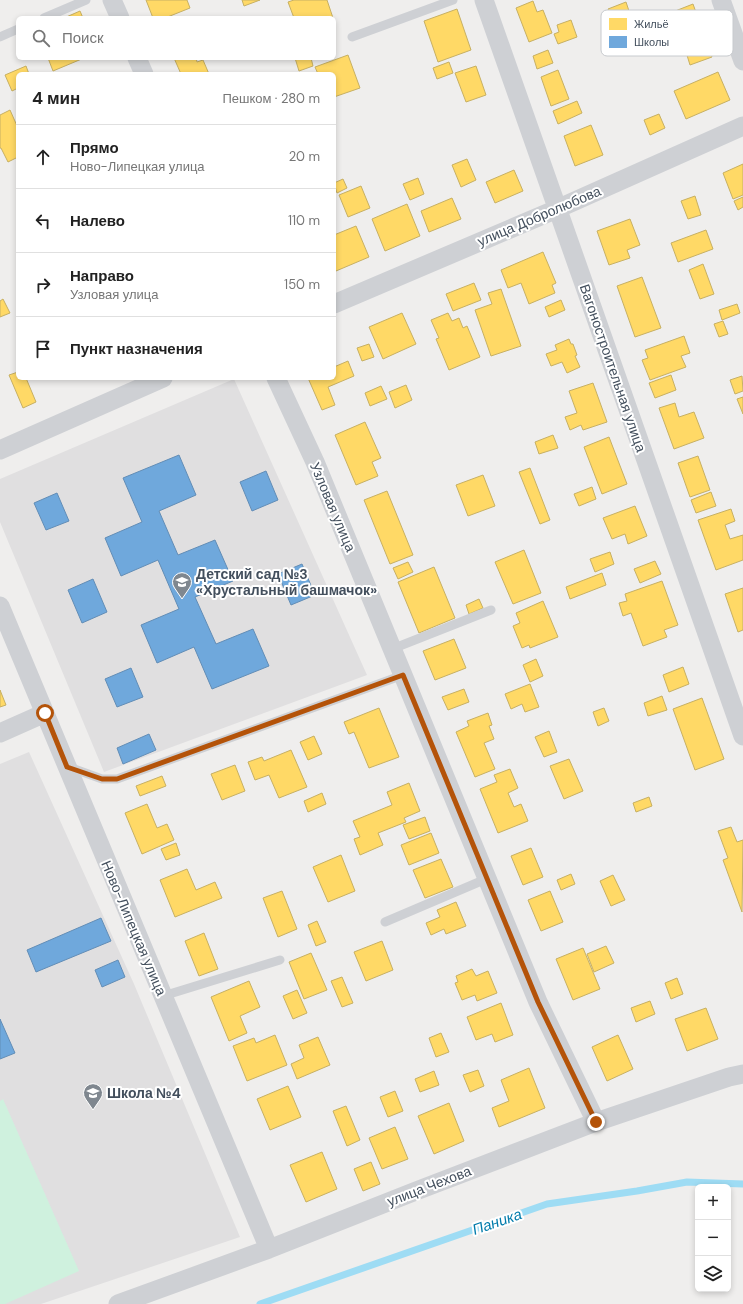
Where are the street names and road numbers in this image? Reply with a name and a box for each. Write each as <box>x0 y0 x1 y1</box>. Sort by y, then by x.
street label: улица Добролюбова <box>475 182 604 250</box>
street label: Вагоностроительная улица <box>576 282 650 455</box>
street label: Узловая улица <box>306 460 360 555</box>
street label: Ново-Липецкая улица <box>97 858 171 998</box>
street label: улица Чехова <box>384 1162 474 1210</box>

